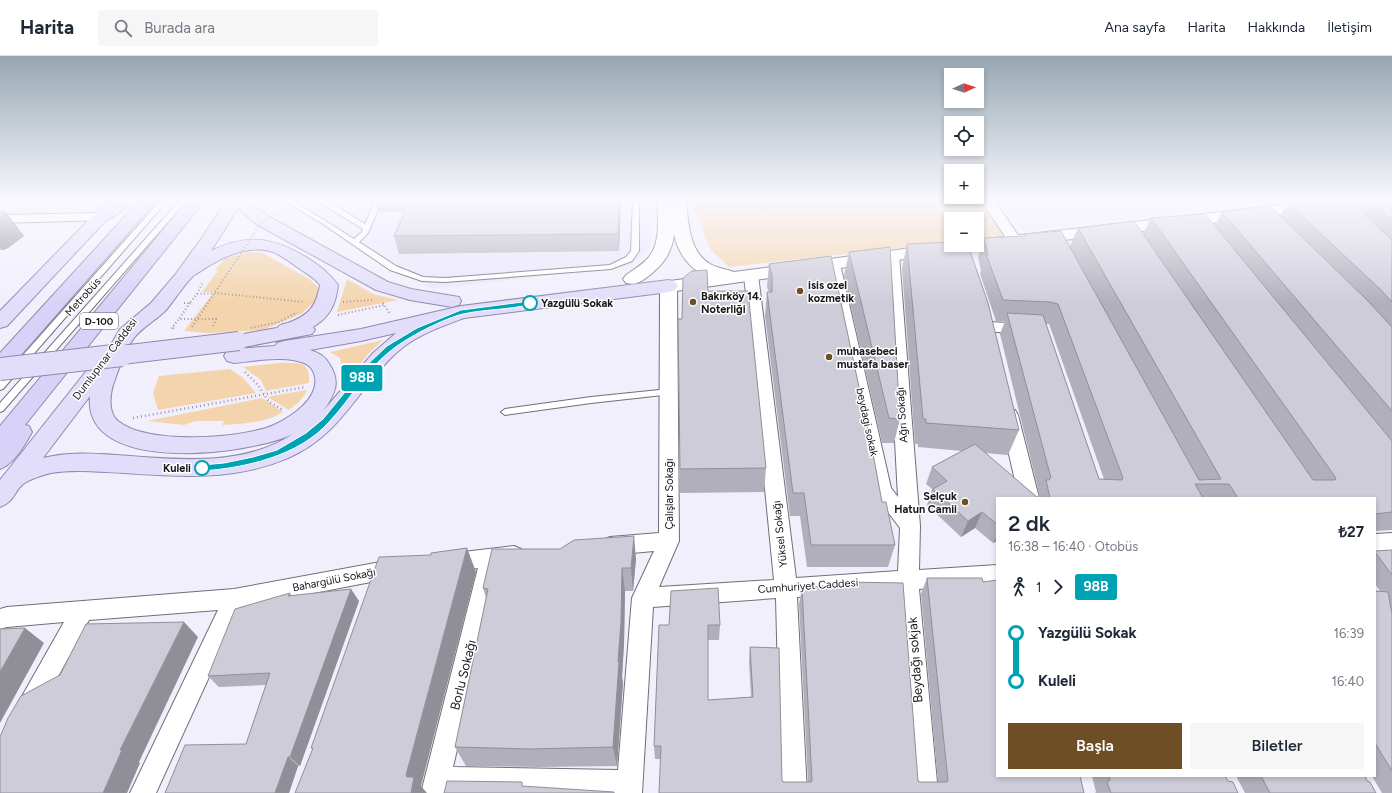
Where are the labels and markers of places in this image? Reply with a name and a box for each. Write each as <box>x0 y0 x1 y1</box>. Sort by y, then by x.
place label: isis ozel kozmetik <box>808 279 854 305</box>
marker: isis ozel kozmetik <box>795 286 805 296</box>
place label: Bakırköy 14. Noterliği <box>701 290 762 316</box>
marker: Yazgülü Sokak <box>522 295 538 311</box>
place label: Yazgülü Sokak <box>541 297 613 310</box>
marker: Bakırköy 14. Noterliği <box>688 297 698 307</box>
place label: muhasebeci mustafa baser <box>837 345 909 371</box>
marker: muhasebeci mustafa baser <box>824 352 834 362</box>
marker: Kuleli <box>194 460 210 476</box>
place label: Kuleli <box>163 462 191 475</box>
place label: Selçuk Hatun Camii <box>894 490 957 516</box>
marker: Selçuk Hatun Camii <box>960 497 970 507</box>

